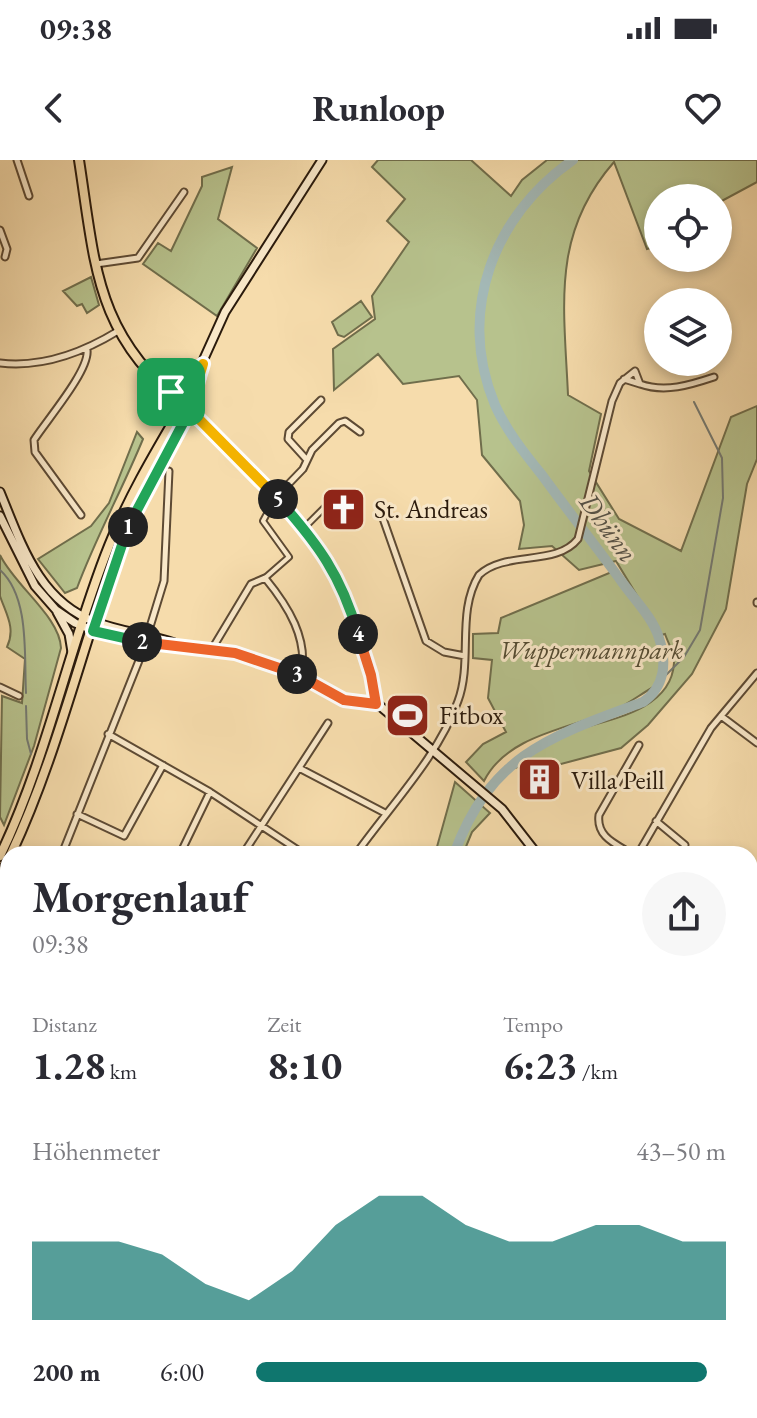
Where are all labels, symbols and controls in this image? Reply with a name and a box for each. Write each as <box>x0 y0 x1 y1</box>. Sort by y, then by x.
text: 09:38 <box>40 9 112 48</box>
text: Runloop <box>312 85 445 132</box>
icon: back <box>32 86 76 130</box>
icon: heart <box>681 86 725 130</box>
map controls <box>644 184 732 376</box>
button: locate <box>644 184 732 272</box>
button: layers <box>644 288 732 376</box>
pin <box>137 358 205 426</box>
icon: arrive <box>149 370 193 414</box>
pin: 5 <box>258 479 298 519</box>
text: 5 <box>272 484 284 513</box>
water label: Dhünn <box>571 484 646 569</box>
church icon: St. Andreas <box>319 485 367 533</box>
place label: St. Andreas <box>374 492 488 526</box>
pin: 1 <box>108 507 148 547</box>
text: 1 <box>122 512 134 541</box>
pin: 4 <box>338 614 378 654</box>
text: 4 <box>352 619 364 648</box>
pin: 2 <box>122 622 162 662</box>
text: 2 <box>136 627 148 656</box>
park label: Wuppermannpark <box>499 633 683 667</box>
pin: 3 <box>277 654 317 694</box>
text: 3 <box>291 659 303 688</box>
sports icon: Fitbox <box>384 691 432 739</box>
place label: Fitbox <box>439 698 504 732</box>
building icon: Villa Peill <box>516 756 564 804</box>
place label: Villa Peill <box>571 763 664 797</box>
text: Morgenlauf <box>32 868 249 925</box>
button: share <box>642 872 726 956</box>
text: 09:38 <box>32 927 88 961</box>
text: Distanz <box>32 1010 97 1039</box>
text: Zeit <box>267 1010 301 1039</box>
text: Tempo <box>503 1010 563 1039</box>
text: 1.28 <box>32 1039 105 1091</box>
text: 8:10 <box>267 1039 342 1091</box>
text: 6:23 <box>503 1039 577 1091</box>
text: km <box>105 1057 137 1086</box>
text: /km <box>577 1057 618 1086</box>
text: Höhenmeter <box>32 1134 160 1168</box>
text: 43–50 m <box>636 1134 726 1168</box>
text: 200 m <box>32 1355 100 1389</box>
text: 6:00 <box>160 1355 204 1389</box>

